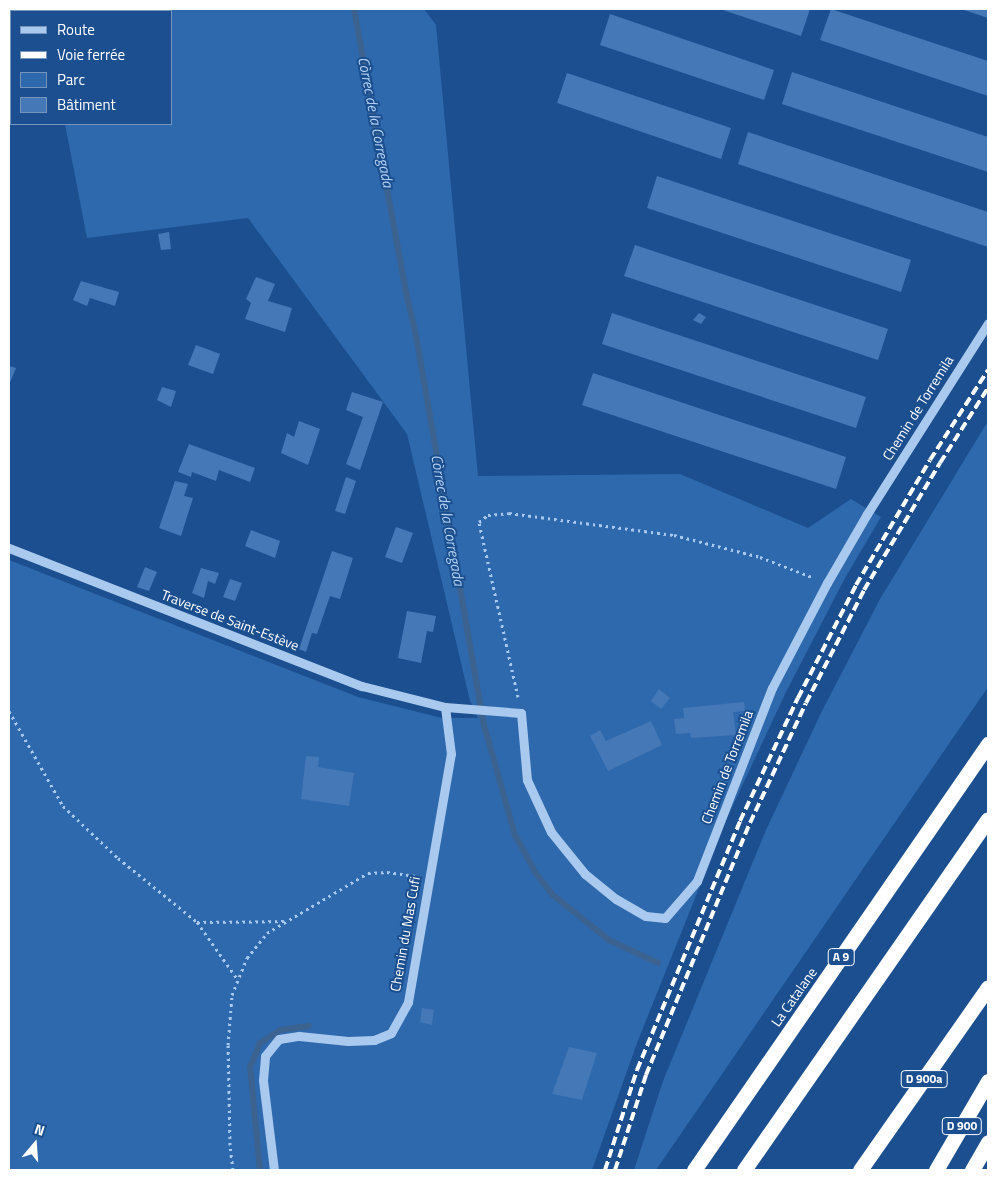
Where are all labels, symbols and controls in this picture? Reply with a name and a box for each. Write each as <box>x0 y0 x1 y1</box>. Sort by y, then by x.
legend <box>10 10 172 125</box>
text: Route <box>57 18 95 41</box>
text: Voie ferrée <box>57 43 125 66</box>
water label: Còrrec de la Corregada <box>355 55 397 189</box>
text: Parc <box>57 68 85 91</box>
text: Bâtiment <box>57 93 116 116</box>
street label: Chemin de Torremila <box>879 353 957 463</box>
water label: Còrrec de la Corregada <box>428 453 468 587</box>
street label: Traverse de Saint-Estève <box>159 586 301 654</box>
street label: Chemin de Torremila <box>698 708 756 826</box>
street label: Chemin du Mas Cufi <box>387 875 423 993</box>
road number: A 9 <box>827 948 855 966</box>
street label: La Catalane <box>768 964 820 1030</box>
road number: D 900a <box>900 1070 948 1088</box>
road number: D 900 <box>941 1116 983 1136</box>
text: N <box>32 1118 48 1141</box>
north arrow <box>10 1119 60 1169</box>

